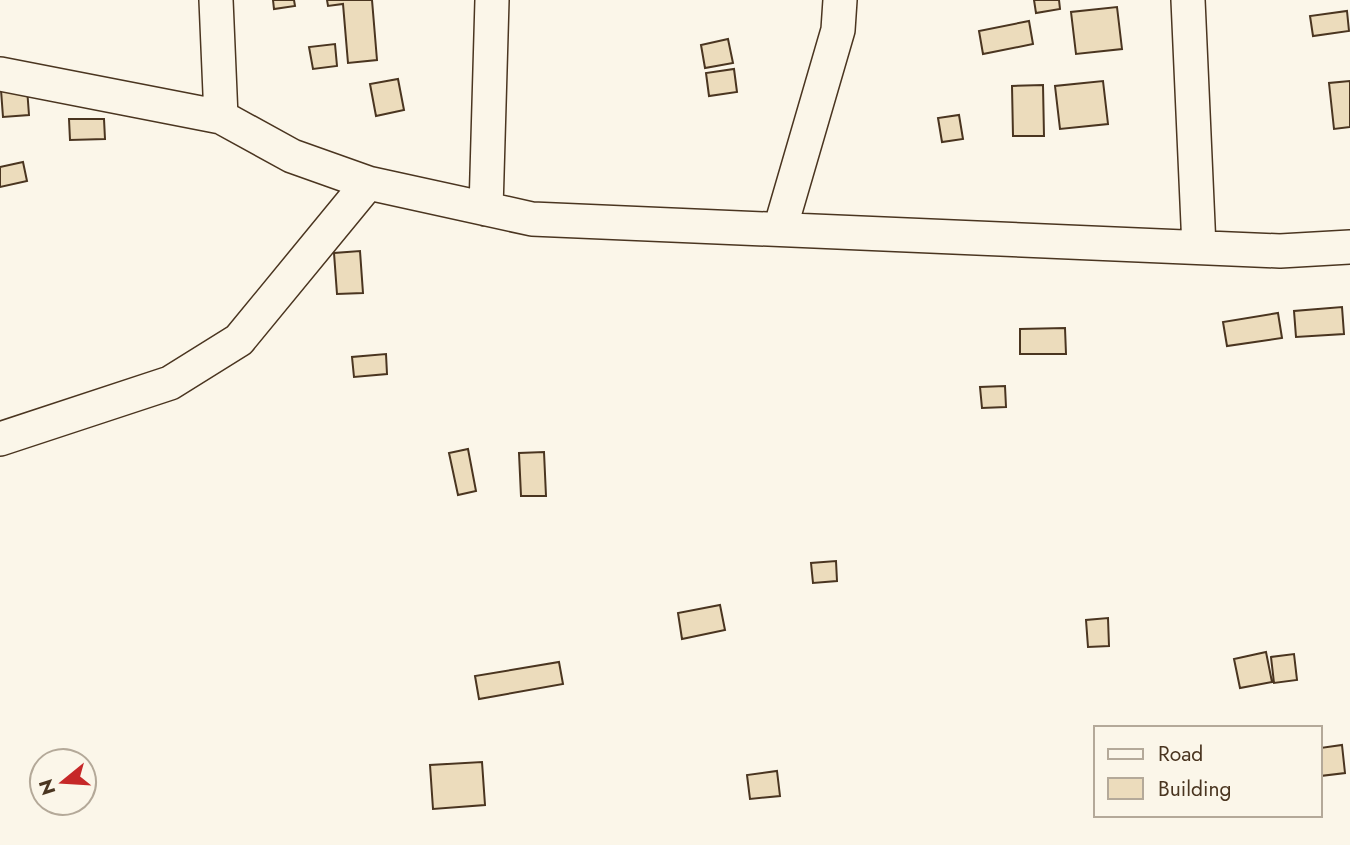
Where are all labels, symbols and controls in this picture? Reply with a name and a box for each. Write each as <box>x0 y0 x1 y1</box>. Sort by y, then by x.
legend <box>1094 726 1322 817</box>
text: Road <box>1158 739 1203 769</box>
north arrow <box>28 747 98 817</box>
text: Building <box>1158 774 1231 804</box>
text: N <box>32 776 62 798</box>

